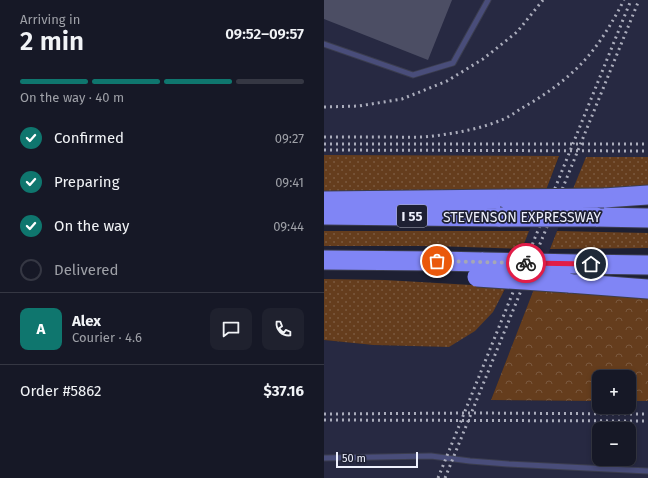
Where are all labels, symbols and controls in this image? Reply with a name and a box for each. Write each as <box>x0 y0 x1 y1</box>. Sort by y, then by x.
text: Arriving in <box>20 12 80 27</box>
text: 09:52–09:57 <box>225 25 304 43</box>
text: 2 min <box>20 26 84 57</box>
text: On the way · 40 m <box>20 90 124 105</box>
icon: check <box>20 127 42 149</box>
text: Confirmed <box>54 129 124 147</box>
text: 09:27 <box>275 131 304 146</box>
icon: check <box>20 171 42 193</box>
text: Preparing <box>54 173 119 191</box>
text: 09:41 <box>275 175 304 190</box>
road number: I 55 <box>397 205 427 227</box>
street label: STEVENSON EXPRESSWAY <box>443 209 601 226</box>
icon: check <box>20 215 42 237</box>
text: On the way <box>54 217 129 235</box>
text: 09:44 <box>273 219 304 234</box>
courier <box>506 243 546 283</box>
pin <box>420 244 454 278</box>
pin <box>574 247 608 281</box>
icon: bag <box>426 250 448 272</box>
icon: bike <box>515 252 537 274</box>
icon: home <box>580 253 602 275</box>
text: Delivered <box>54 261 118 279</box>
button: chat <box>210 308 252 350</box>
button: phone <box>262 308 304 350</box>
text: Alex <box>72 312 101 330</box>
text: A <box>37 320 45 338</box>
text: Courier · 4.6 <box>72 330 142 345</box>
map controls <box>592 370 636 466</box>
button: + <box>592 370 636 414</box>
text: Order #5862 <box>20 382 101 400</box>
text: $37.16 <box>263 382 304 400</box>
button: − <box>592 422 636 466</box>
scale bar <box>336 450 418 469</box>
text: 50 m <box>342 452 366 465</box>

